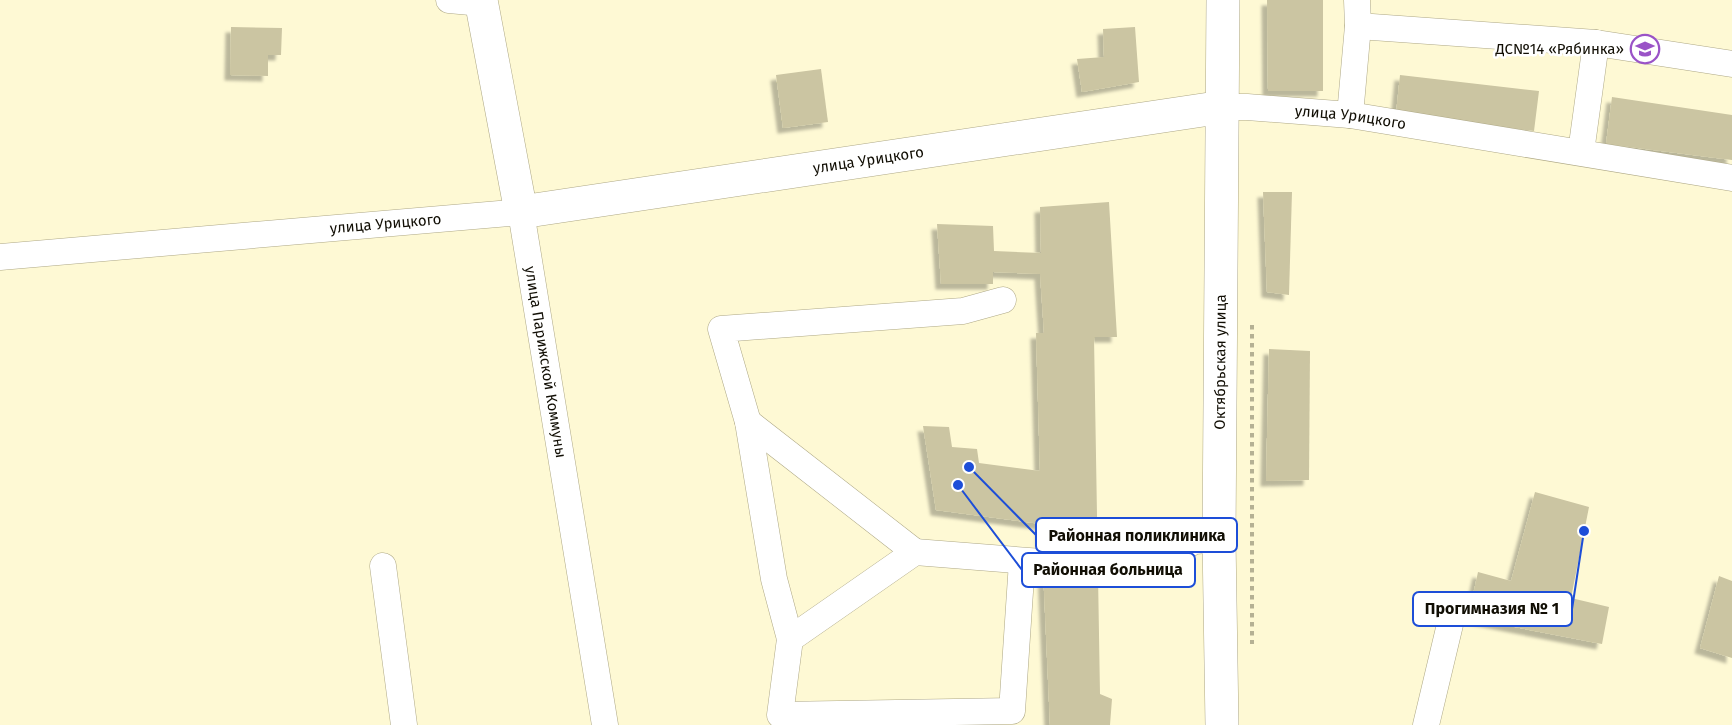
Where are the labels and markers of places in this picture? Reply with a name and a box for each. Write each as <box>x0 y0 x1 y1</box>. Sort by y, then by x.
school or university icon: ДС№14 «Рябинка» <box>1629 33 1661 65</box>
place label: ДС№14 «Рябинка» <box>1494 40 1624 58</box>
callout: Районная поликлиника <box>1036 518 1237 552</box>
callout: Районная больница <box>1022 553 1195 587</box>
callout: Прогимназия № 1 <box>1413 592 1572 626</box>

